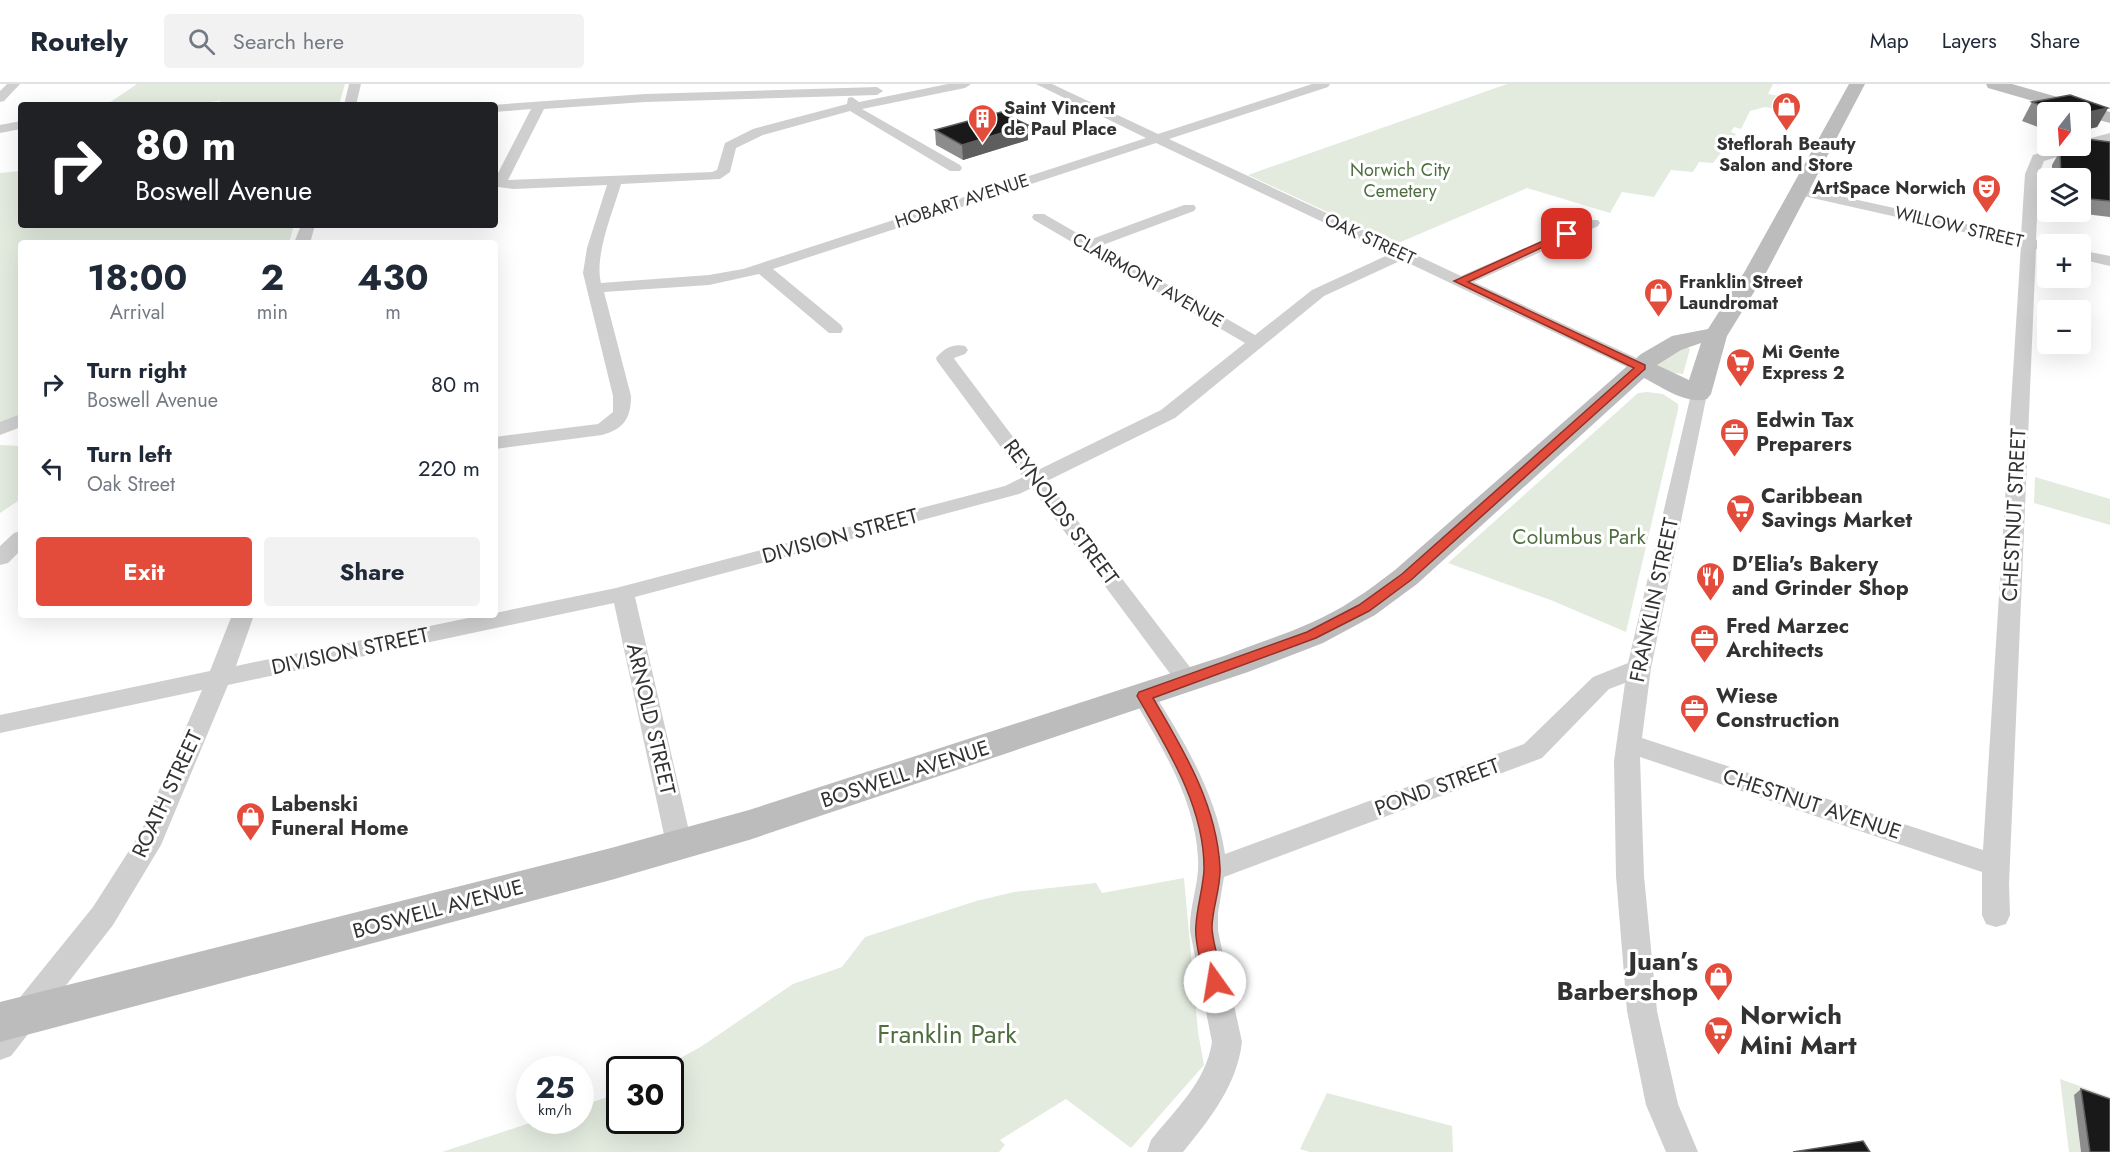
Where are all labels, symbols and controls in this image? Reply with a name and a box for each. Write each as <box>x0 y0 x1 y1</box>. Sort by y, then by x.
search box <box>164 14 584 68</box>
text: Routely <box>30 21 128 62</box>
icon: search <box>185 25 218 58</box>
text: Search here <box>233 25 344 57</box>
text: Map <box>1870 26 1909 56</box>
text: Layers <box>1942 26 1997 56</box>
text: Share <box>2030 26 2080 56</box>
shop icon: Steflorah Beauty Salon and Store <box>1770 91 1802 133</box>
place label: Saint Vincent de Paul Place <box>1004 95 1117 142</box>
building icon: Saint Vincent de Paul Place <box>967 102 999 144</box>
north arrow <box>2037 102 2091 156</box>
map controls <box>2037 102 2091 354</box>
text: 80 m <box>135 115 236 176</box>
icon: right <box>36 126 114 204</box>
place label: Steflorah Beauty Salon and Store <box>1716 131 1856 178</box>
park label: Norwich City Cemetery <box>1350 157 1450 204</box>
street label: HOBART AVENUE <box>892 167 1032 235</box>
button: layers <box>2037 168 2091 222</box>
text: Boswell Avenue <box>135 171 312 210</box>
theatre icon: ArtSpace Norwich <box>1971 172 2003 214</box>
place label: ArtSpace Norwich <box>1811 175 1966 201</box>
street label: WILLOW STREET <box>1892 200 2026 255</box>
street label: OAK STREET <box>1320 207 1420 272</box>
pin <box>1541 208 1592 259</box>
icon: arrive <box>1550 217 1583 250</box>
street label: CLAIRMONT AVENUE <box>1068 226 1228 334</box>
button: + <box>2037 234 2091 288</box>
text: 18:00 <box>87 251 187 303</box>
text: 2 <box>261 251 284 303</box>
text: 430 <box>357 251 429 303</box>
place label: Franklin Street Laundromat <box>1679 269 1803 316</box>
shop icon: Franklin Street Laundromat <box>1642 276 1674 318</box>
text: Arrival <box>110 298 165 327</box>
text: min <box>257 298 288 327</box>
text: m <box>385 298 401 327</box>
button: − <box>2037 300 2091 354</box>
place label: Mi Gente Express 2 <box>1762 339 1845 386</box>
supermarket icon: Mi Gente Express 2 <box>1725 346 1757 388</box>
text: Turn right <box>87 354 187 386</box>
icon: right <box>36 368 69 401</box>
text: 80 m <box>431 368 480 400</box>
text: Boswell Avenue <box>87 386 218 415</box>
place label: Edwin Tax Preparers <box>1756 405 1855 459</box>
office icon: Edwin Tax Preparers <box>1719 416 1751 458</box>
street label: CHESTNUT STREET <box>1994 427 2034 602</box>
street label: REYNOLDS STREET <box>996 433 1126 591</box>
text: Turn left <box>87 438 172 470</box>
icon: left <box>36 452 69 485</box>
text: 220 m <box>418 452 480 484</box>
text: Oak Street <box>87 470 175 499</box>
place label: Caribbean Savings Market <box>1761 481 1912 535</box>
supermarket icon: Caribbean Savings Market <box>1724 492 1756 534</box>
street label: DIVISION STREET <box>759 501 921 571</box>
street label: FRANKLIN STREET <box>1622 515 1686 685</box>
park label: Columbus Park <box>1512 522 1646 552</box>
button: Exit <box>36 537 252 606</box>
button: Share <box>264 537 480 606</box>
place label: D'Elia's Bakery and Grinder Shop <box>1732 549 1909 603</box>
restaurant icon: D'Elia's Bakery and Grinder Shop <box>1695 560 1727 602</box>
place label: Fred Marzec Architects <box>1725 611 1849 665</box>
street label: DIVISION STREET <box>269 620 432 682</box>
office icon: Fred Marzec Architects <box>1689 622 1721 664</box>
street label: ARNOLD STREET <box>619 640 683 798</box>
place label: Wiese Construction <box>1716 681 1839 735</box>
office icon: Wiese Construction <box>1679 692 1711 734</box>
street label: ROATH STREET <box>124 725 210 862</box>
street label: BOSWELL AVENUE <box>817 733 993 815</box>
street label: POND STREET <box>1370 750 1504 823</box>
street label: CHESTNUT AVENUE <box>1719 761 1905 847</box>
place label: Labenski Funeral Home <box>271 789 408 843</box>
shop icon: Labenski Funeral Home <box>234 800 266 842</box>
street label: BOSWELL AVENUE <box>349 872 527 946</box>
place label: Juan’s Barbershop <box>1556 942 1698 1010</box>
position arrow <box>1183 950 1247 1014</box>
shop icon: Juan’s Barbershop <box>1703 960 1735 1002</box>
place label: Norwich Mini Mart <box>1740 996 1857 1064</box>
supermarket icon: Norwich Mini Mart <box>1703 1014 1735 1056</box>
park label: Franklin Park <box>877 1015 1017 1053</box>
speed limit sign: 30 <box>606 1056 684 1134</box>
text: 25 <box>535 1066 575 1109</box>
text: km/h <box>538 1099 572 1121</box>

